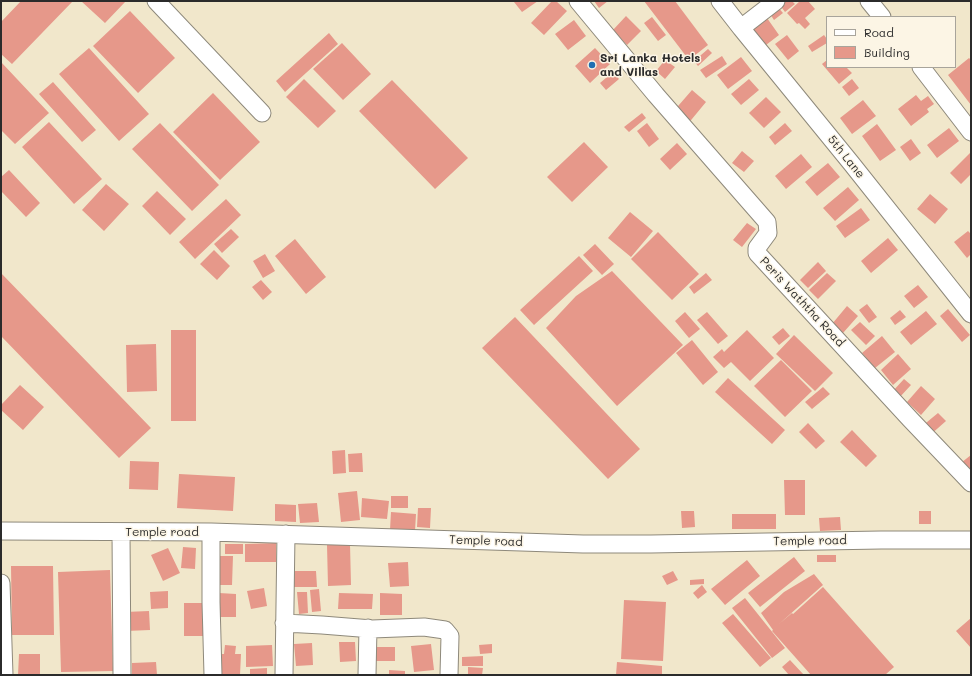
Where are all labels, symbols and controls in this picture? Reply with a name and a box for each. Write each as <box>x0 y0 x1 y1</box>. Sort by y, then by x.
legend <box>826 16 956 68</box>
text: Road <box>864 24 894 40</box>
text: Building <box>864 44 910 60</box>
place label: Sri Lanka Hotels and Villas <box>600 51 700 79</box>
marker: Sri Lanka Hotels and Villas <box>587 60 597 70</box>
street label: 5th Lane <box>824 133 868 181</box>
street label: Peris Waththa Road <box>757 254 847 350</box>
street label: Temple road <box>125 525 199 539</box>
street label: Temple road <box>449 533 523 549</box>
street label: Temple road <box>773 533 847 549</box>

